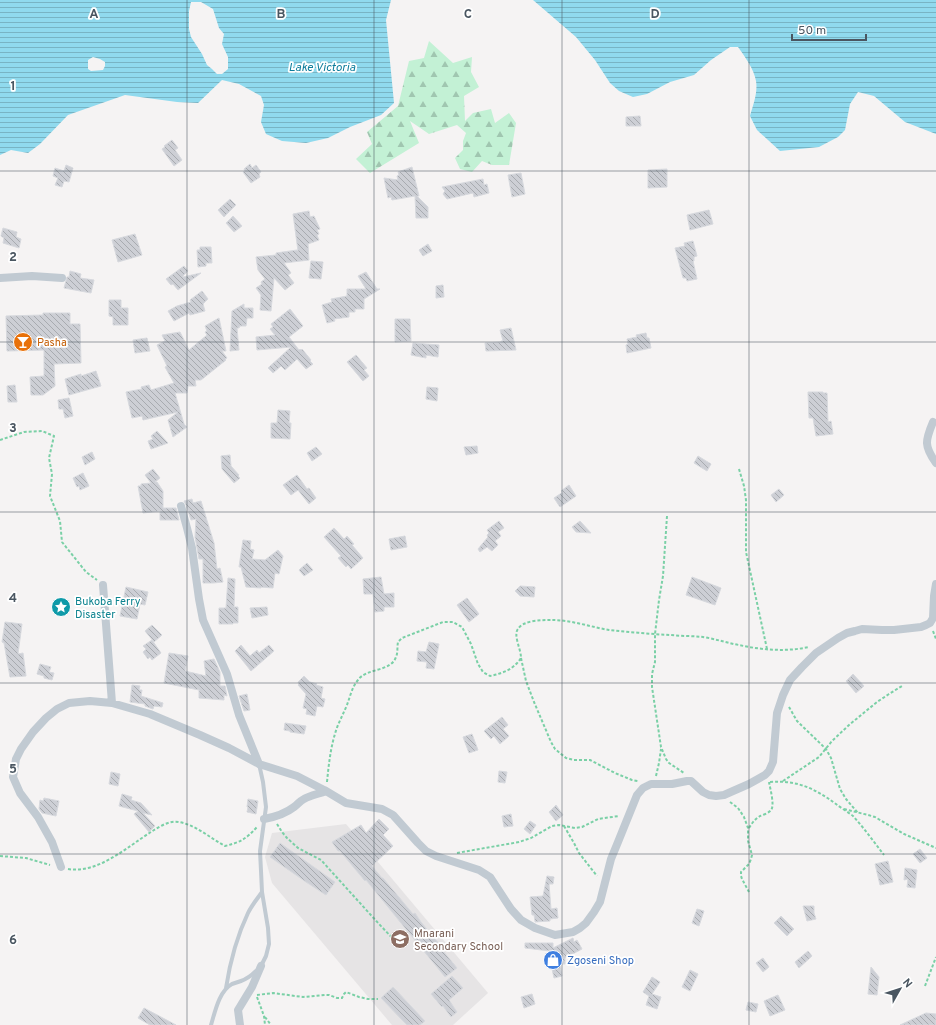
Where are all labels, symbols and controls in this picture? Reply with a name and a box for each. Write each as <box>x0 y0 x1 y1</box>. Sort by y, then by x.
text: A <box>89 7 99 23</box>
text: B <box>277 7 286 23</box>
text: C <box>464 7 472 23</box>
text: D <box>650 7 660 23</box>
scale bar <box>792 16 866 42</box>
text: 50 m <box>798 23 826 39</box>
water label: Lake Victoria <box>289 60 356 76</box>
text: 1 <box>10 79 16 95</box>
text: 2 <box>9 250 17 266</box>
bar icon: Pasha <box>12 331 34 353</box>
place label: Pasha <box>37 336 67 350</box>
text: 3 <box>9 421 17 437</box>
text: 4 <box>9 591 17 607</box>
place label: Bukoba Ferry Disaster <box>75 595 141 622</box>
place icon: Bukoba Ferry Disaster <box>50 596 72 618</box>
text: 5 <box>9 762 17 778</box>
place label: Mnarani Secondary School <box>414 927 503 954</box>
school or university icon: Mnarani Secondary School <box>389 928 411 950</box>
text: 6 <box>9 933 17 949</box>
shop icon: Zgoseni Shop <box>542 949 564 971</box>
place label: Zgoseni Shop <box>567 954 634 968</box>
north arrow <box>880 969 920 1009</box>
text: N <box>899 976 915 991</box>

